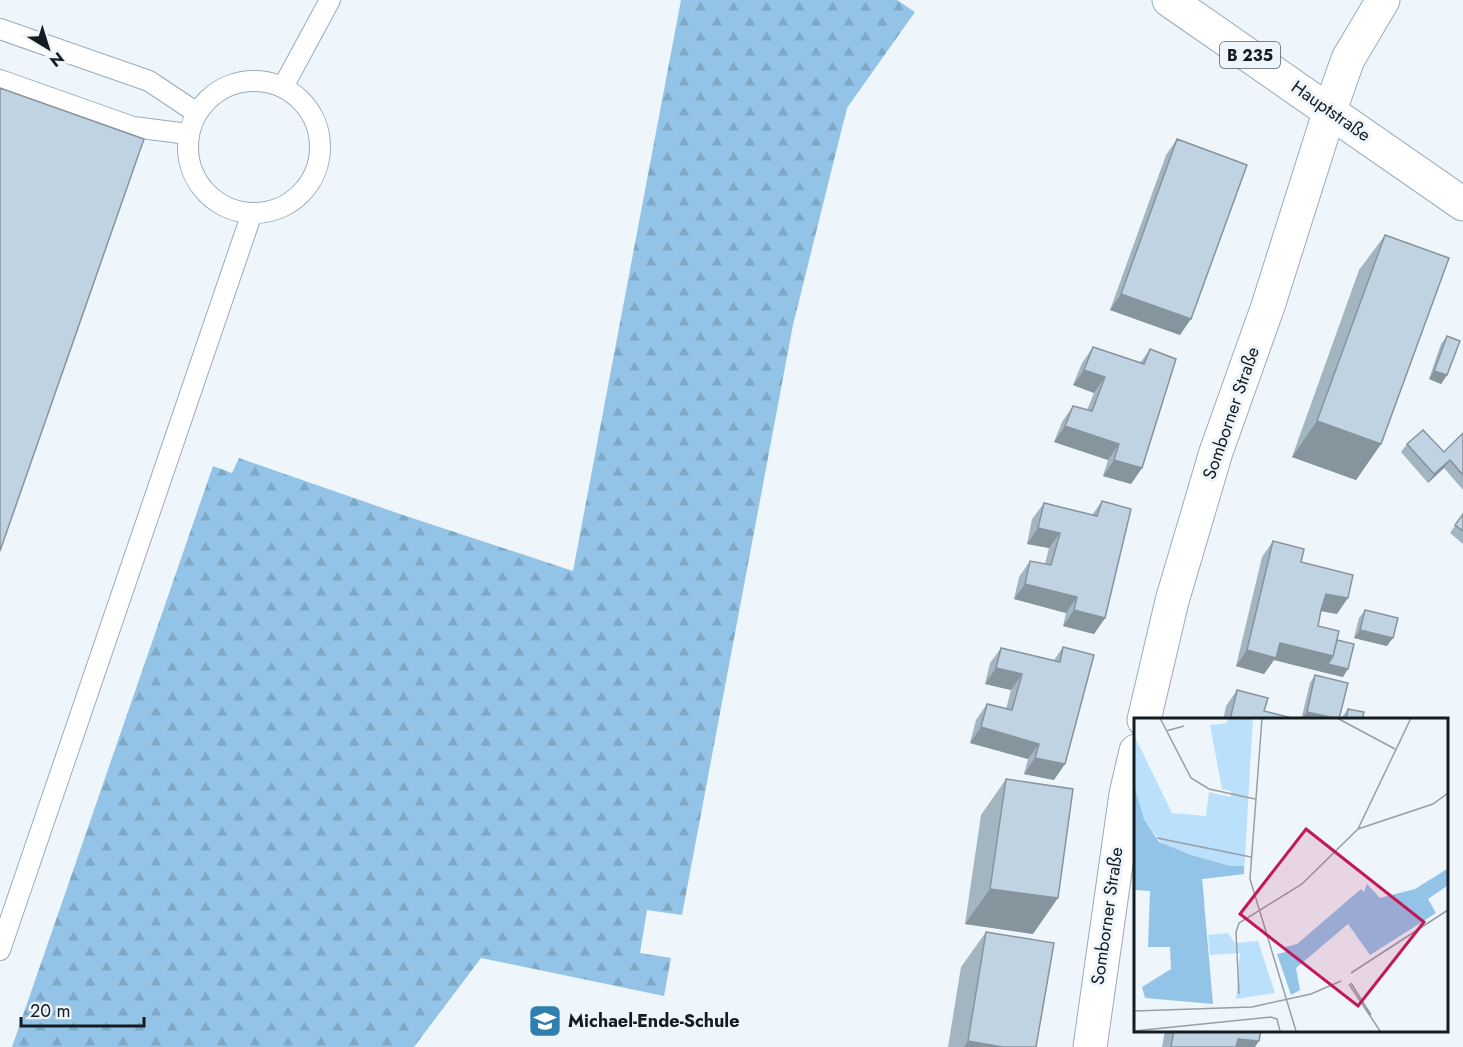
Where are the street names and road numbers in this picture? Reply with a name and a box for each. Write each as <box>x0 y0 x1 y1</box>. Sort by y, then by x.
road number: B 235 <box>1220 42 1280 68</box>
street label: Hauptstraße <box>1286 74 1376 148</box>
street label: Somborner Straße <box>1196 343 1266 483</box>
street label: Somborner Straße <box>1084 845 1130 987</box>

